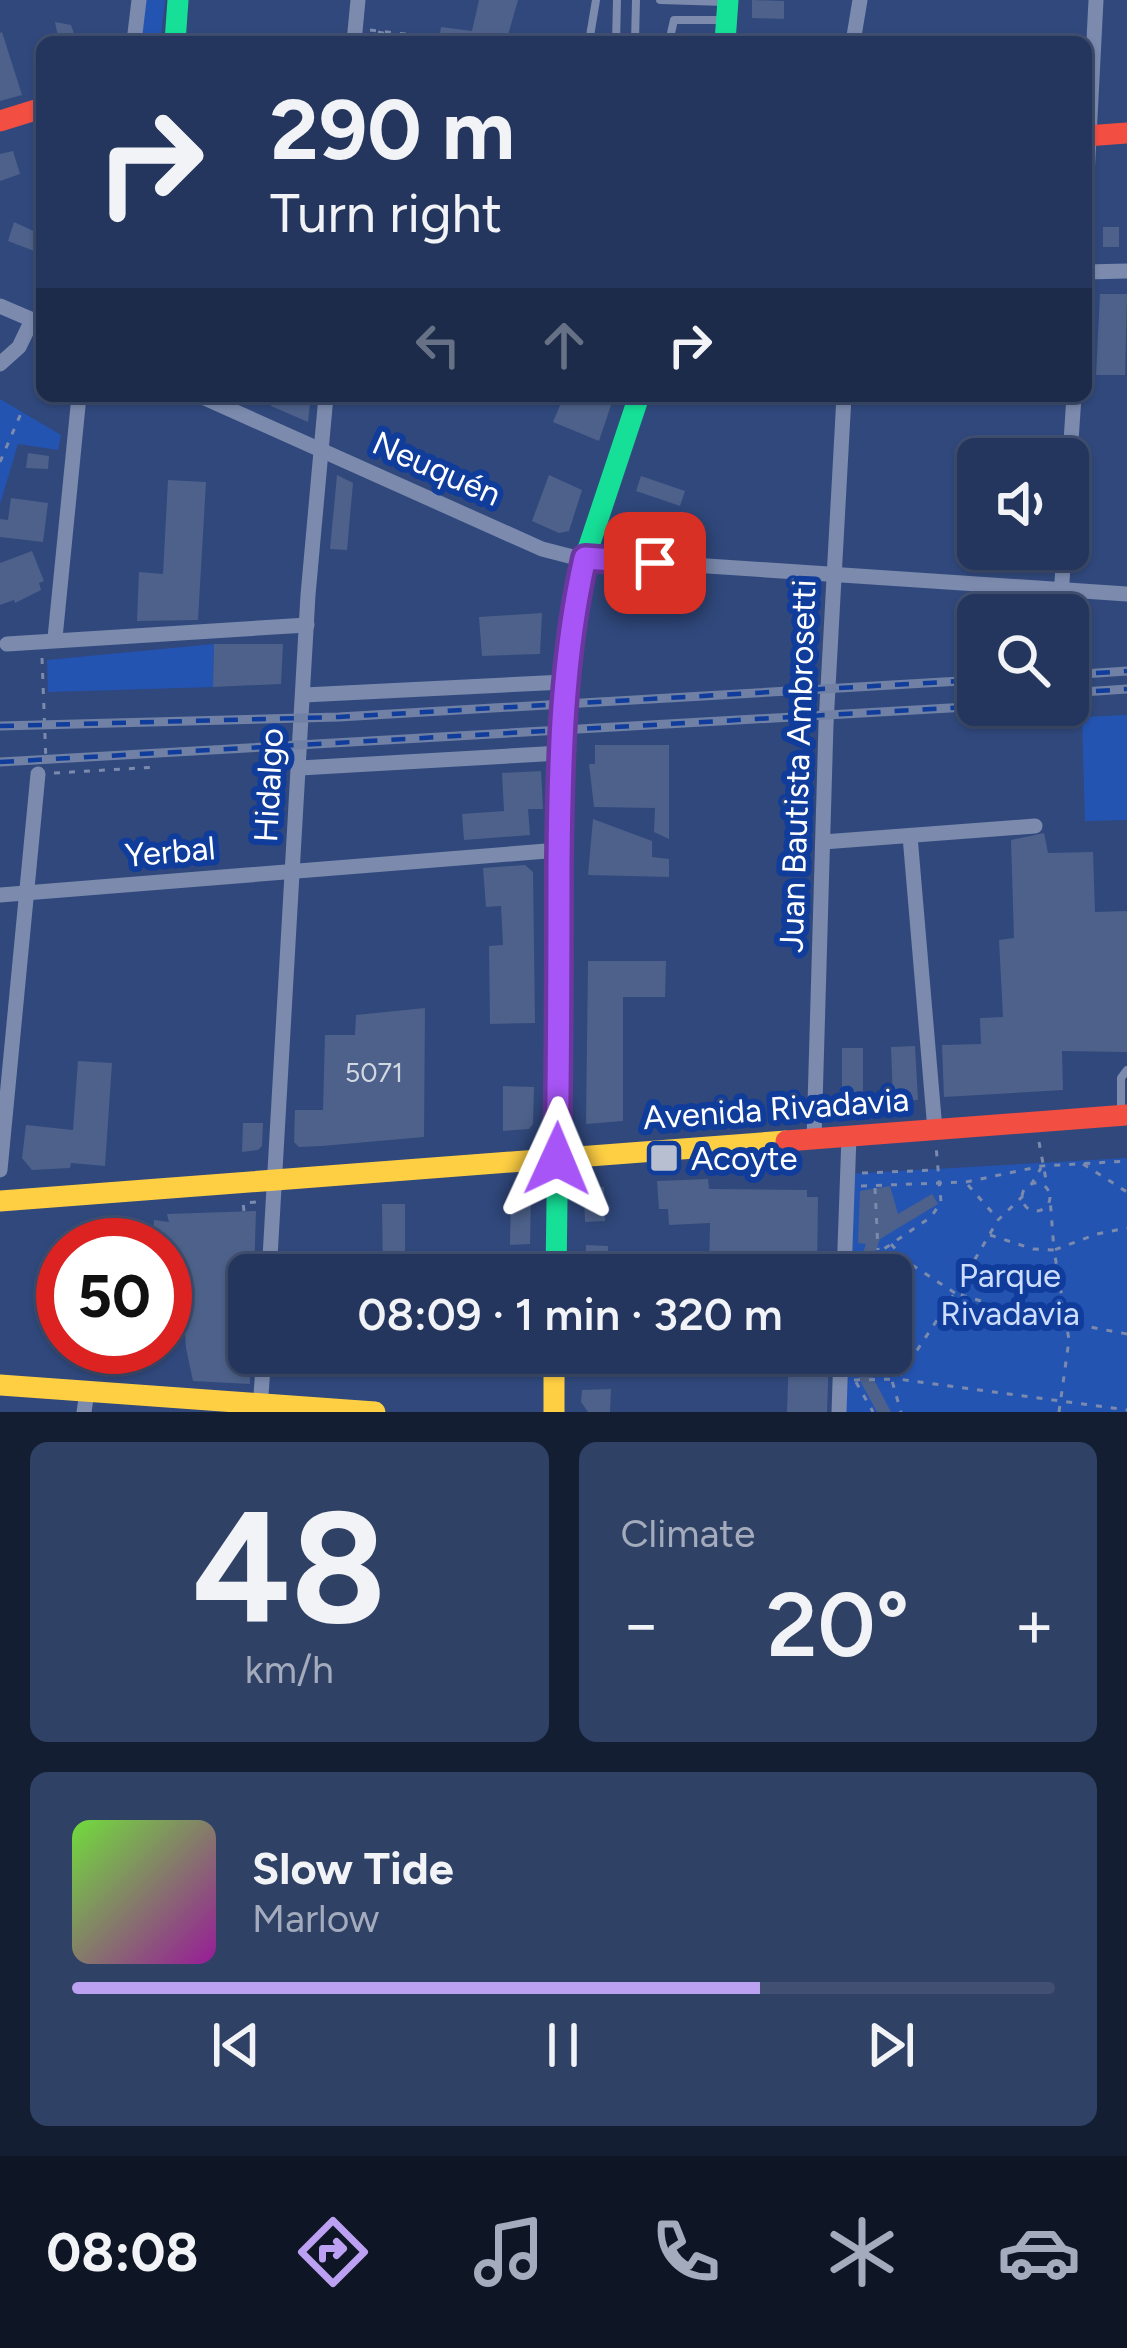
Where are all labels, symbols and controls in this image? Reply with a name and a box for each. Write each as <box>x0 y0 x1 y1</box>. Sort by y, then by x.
text: 290 m <box>270 79 515 180</box>
icon: right <box>72 84 228 240</box>
text: Turn right <box>270 181 502 246</box>
icon: left <box>405 312 471 378</box>
icon: ahead <box>531 312 597 378</box>
icon: right <box>657 312 723 378</box>
street label: Neuquén <box>367 423 507 514</box>
map controls <box>957 438 1089 726</box>
button: sound <box>957 438 1089 570</box>
pin <box>604 512 706 614</box>
icon: arrive <box>622 530 688 596</box>
street label: Juan Bautista Ambrosetti <box>772 579 823 953</box>
button: search <box>957 594 1089 726</box>
street label: Hidalgo <box>246 727 291 843</box>
street label: Yerbal <box>123 828 217 875</box>
house number: 5071 <box>345 1056 403 1089</box>
street label: Avenida Rivadavia <box>642 1080 910 1137</box>
position arrow <box>494 1096 620 1222</box>
place label: Acoyte <box>691 1139 797 1178</box>
marker: Acoyte <box>648 1142 680 1174</box>
speed limit sign: 50 <box>36 1218 192 1374</box>
park label: Parque Rivadavia <box>940 1256 1080 1333</box>
text: 08:09 · 1 min · 320 m <box>357 1287 783 1341</box>
text: 48 <box>192 1474 386 1661</box>
text: Climate <box>621 1510 755 1557</box>
text: 20° <box>766 1570 909 1679</box>
text: − <box>621 1584 662 1664</box>
text: + <box>1014 1584 1055 1664</box>
text: km/h <box>245 1646 334 1693</box>
text: Slow Tide <box>252 1841 454 1895</box>
text: Marlow <box>252 1895 379 1942</box>
icon: previous <box>203 2012 269 2078</box>
icon: pause <box>530 2012 596 2078</box>
icon: next <box>858 2012 924 2078</box>
icon: directions <box>291 2210 375 2294</box>
icon: music <box>467 2210 551 2294</box>
icon: phone <box>644 2210 728 2294</box>
icon: climate <box>820 2210 904 2294</box>
icon: car <box>997 2210 1081 2294</box>
text: 08:08 <box>46 2220 199 2285</box>

